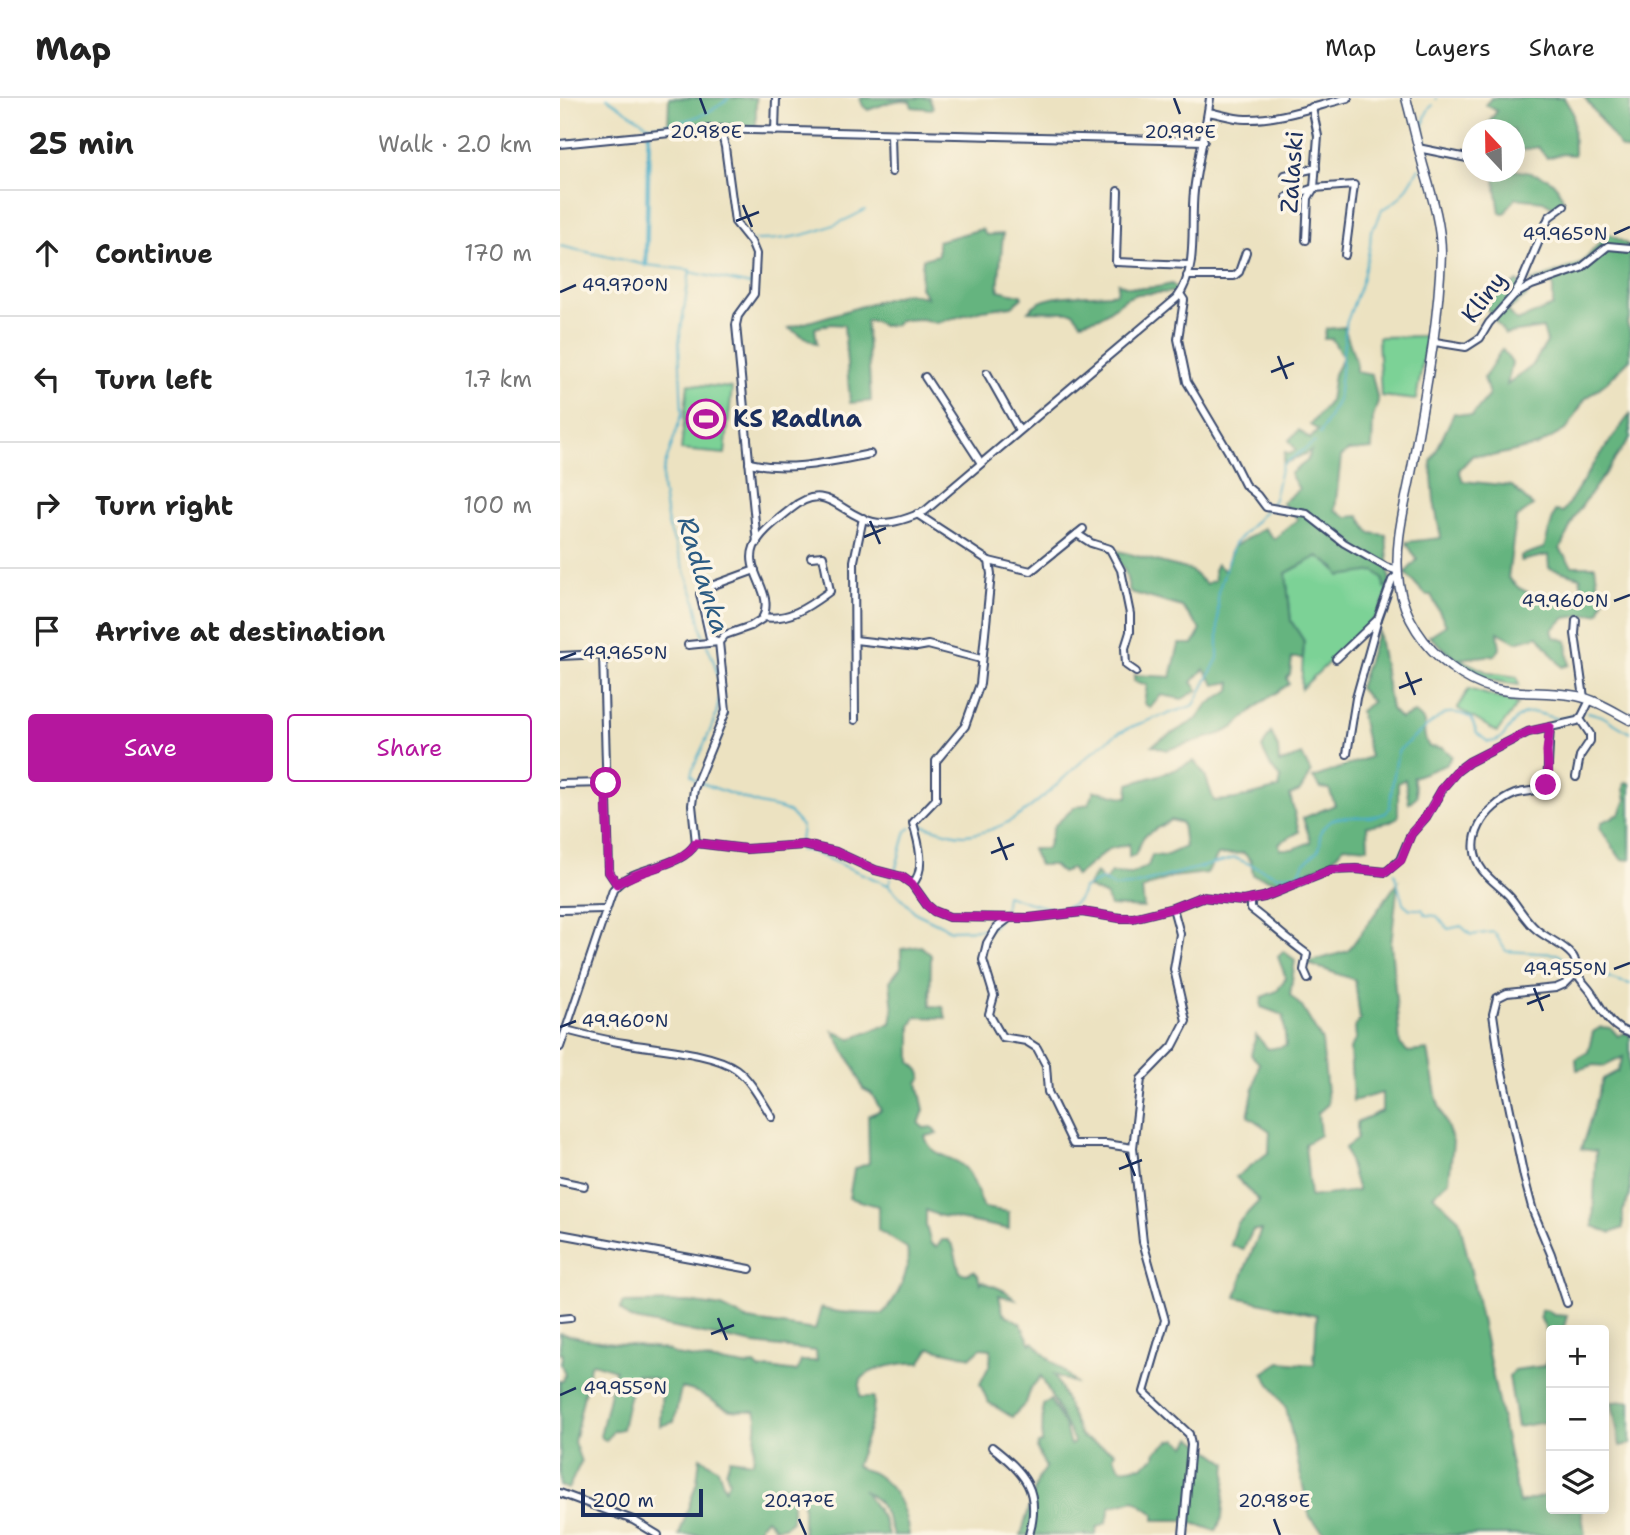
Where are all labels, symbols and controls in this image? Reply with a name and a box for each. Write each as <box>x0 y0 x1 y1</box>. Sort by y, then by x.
text: Map <box>35 26 111 71</box>
text: Map <box>1325 32 1376 64</box>
text: Layers <box>1414 32 1491 64</box>
text: Share <box>1529 32 1595 64</box>
north arrow <box>1462 119 1525 182</box>
text: 20.98°E <box>670 120 742 144</box>
text: 20.99°E <box>1144 120 1216 144</box>
text: 25 min <box>28 123 134 164</box>
text: Walk · 2.0 km <box>378 129 532 159</box>
street label: Zalaski <box>1273 130 1311 214</box>
text: 49.965°N <box>1523 222 1607 246</box>
icon: ahead <box>28 234 66 272</box>
text: Continue <box>95 236 213 271</box>
text: 170 m <box>464 238 532 268</box>
street label: Kliny <box>1454 265 1514 329</box>
text: 49.970°N <box>582 273 668 297</box>
icon: left <box>28 360 66 398</box>
text: Turn left <box>95 362 212 397</box>
text: 1.7 km <box>464 364 532 394</box>
sports icon: KS Radlna <box>685 398 727 440</box>
place label: KS Radlna <box>733 403 862 435</box>
icon: right <box>28 486 66 524</box>
text: Turn right <box>95 488 233 523</box>
text: 100 m <box>463 490 532 520</box>
water label: Radlanka <box>670 512 738 638</box>
text: 49.960°N <box>1522 589 1608 613</box>
icon: arrive <box>28 612 66 650</box>
text: Arrive at destination <box>95 614 385 649</box>
text: 49.965°N <box>583 641 667 665</box>
button: Save <box>28 714 273 782</box>
button: Share <box>287 714 532 782</box>
route start <box>590 767 621 798</box>
route end <box>1530 769 1561 800</box>
text: 49.955°N <box>1523 957 1607 981</box>
text: 49.960°N <box>582 1009 668 1033</box>
map controls <box>1546 1325 1609 1514</box>
button: + <box>1546 1325 1609 1388</box>
text: 49.955°N <box>583 1376 667 1400</box>
button: − <box>1546 1388 1609 1451</box>
button: layers <box>1546 1451 1609 1514</box>
scale bar <box>581 1486 704 1518</box>
text: 200 m <box>592 1488 654 1513</box>
text: 20.97°E <box>763 1489 835 1513</box>
text: 20.98°E <box>1238 1489 1310 1513</box>

